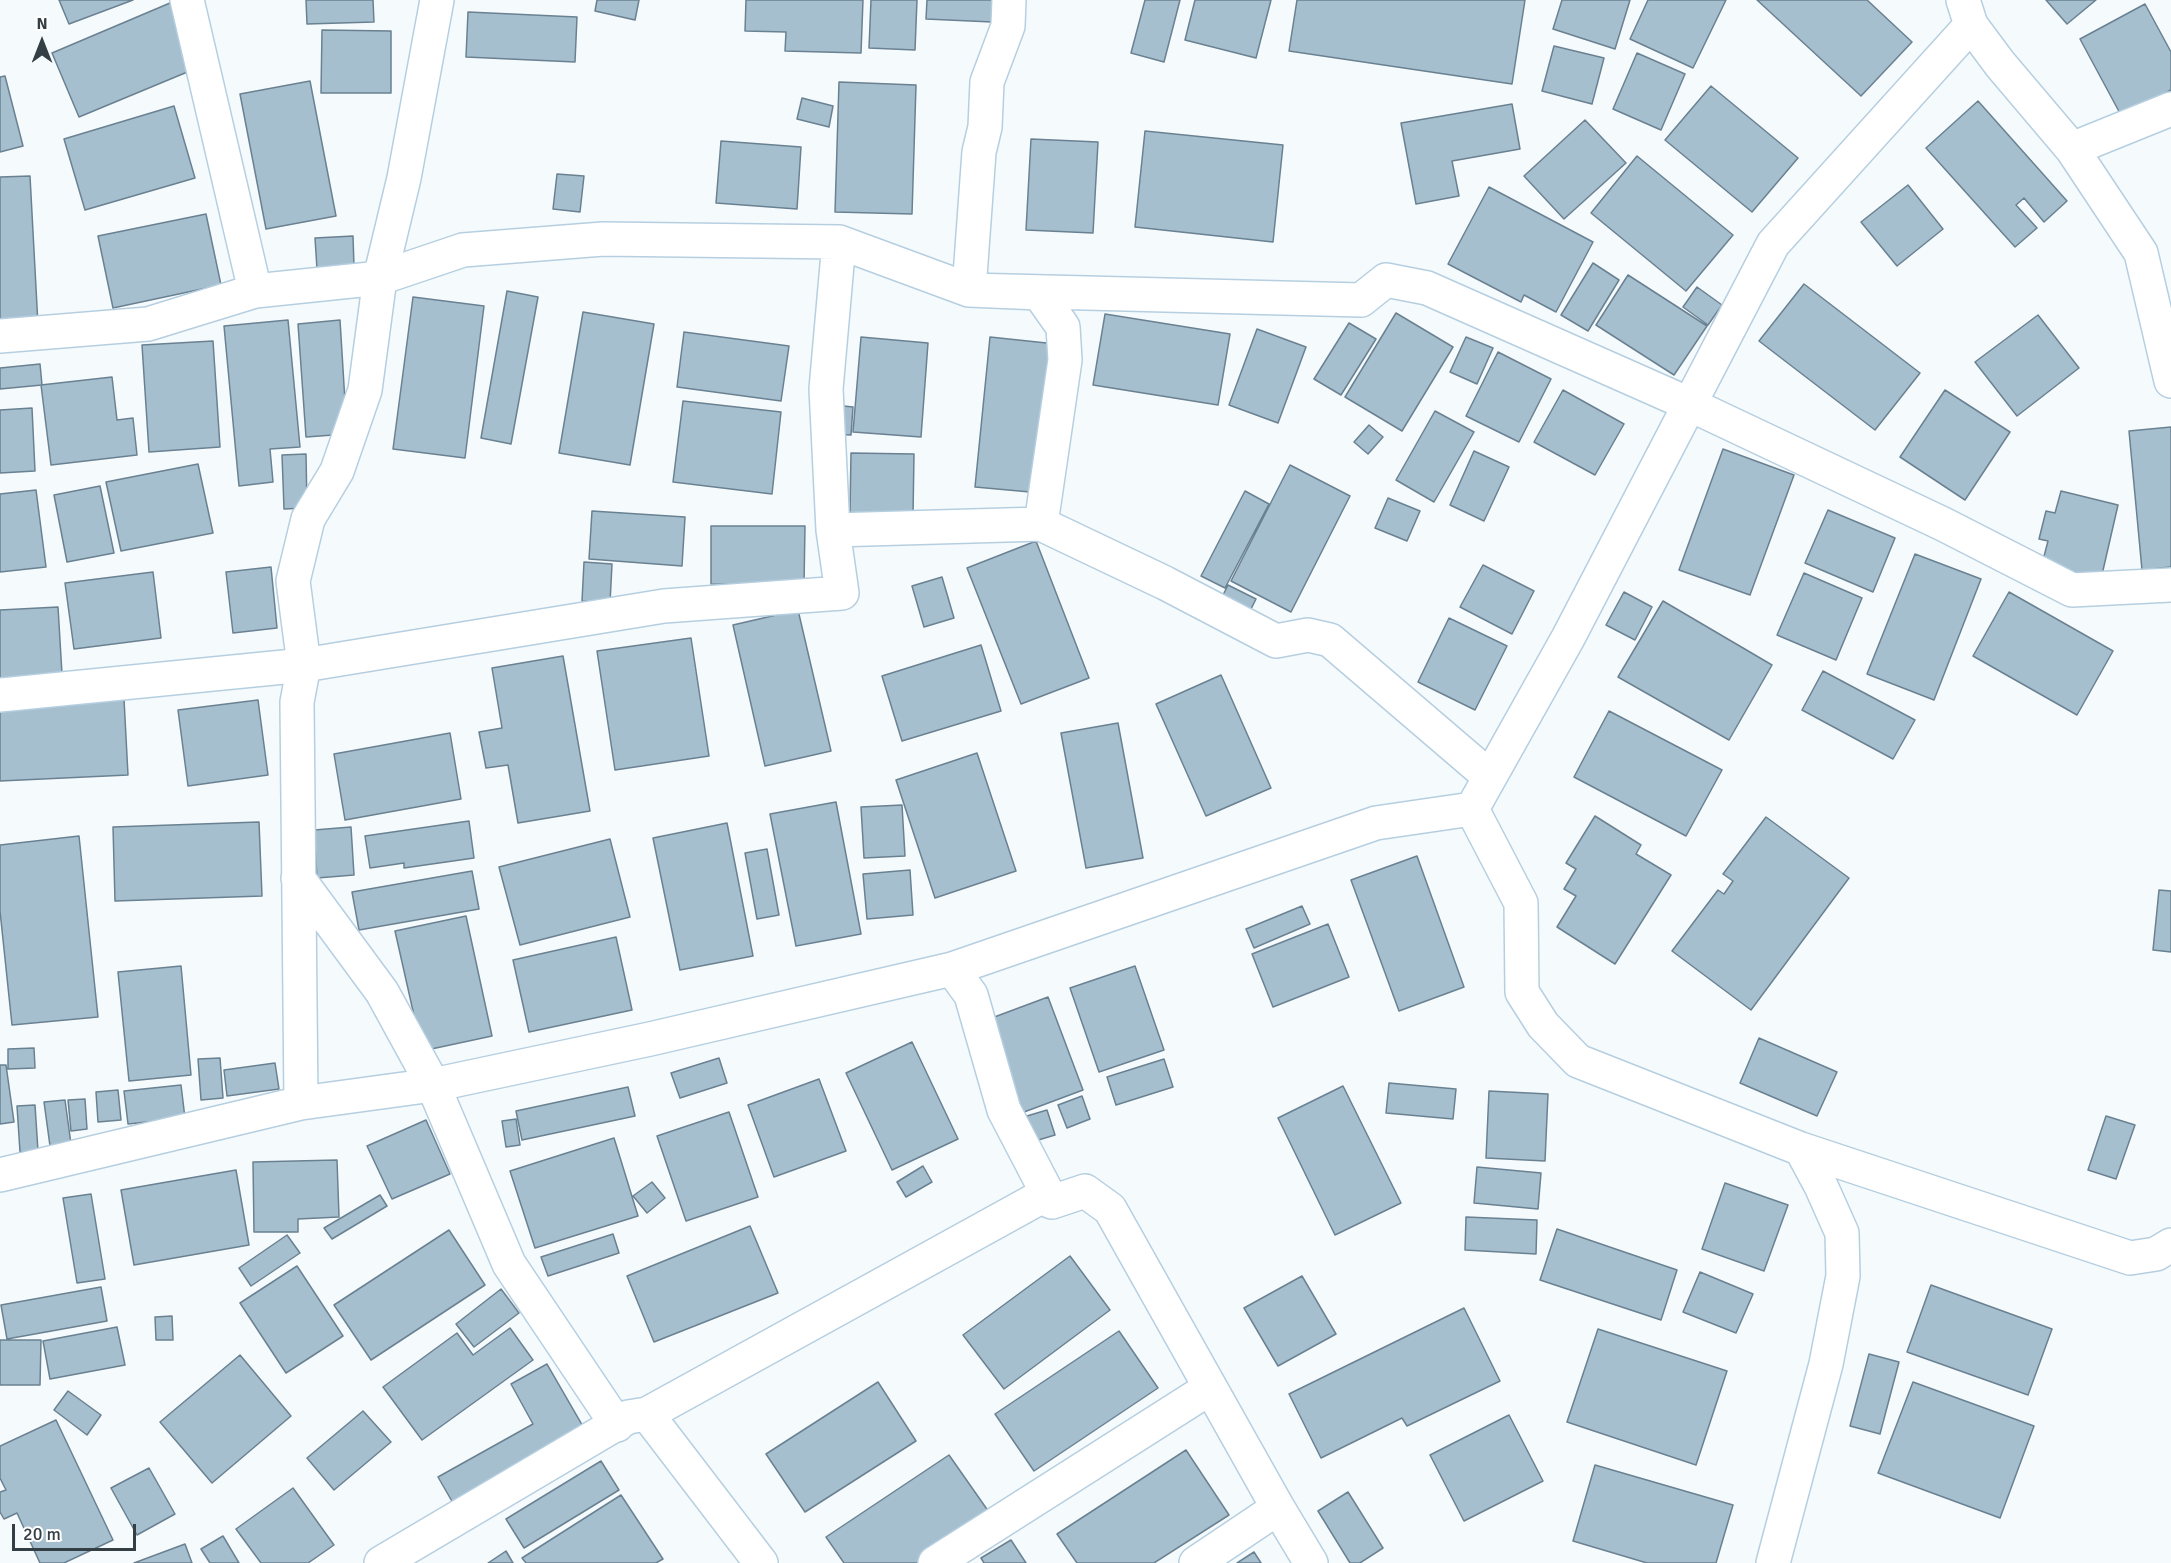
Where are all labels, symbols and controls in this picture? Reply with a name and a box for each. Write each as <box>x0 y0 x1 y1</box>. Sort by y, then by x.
north arrow <box>12 12 72 72</box>
text: N <box>36 14 48 34</box>
scale bar <box>15 1512 140 1550</box>
text: 20 m <box>23 1523 61 1545</box>

